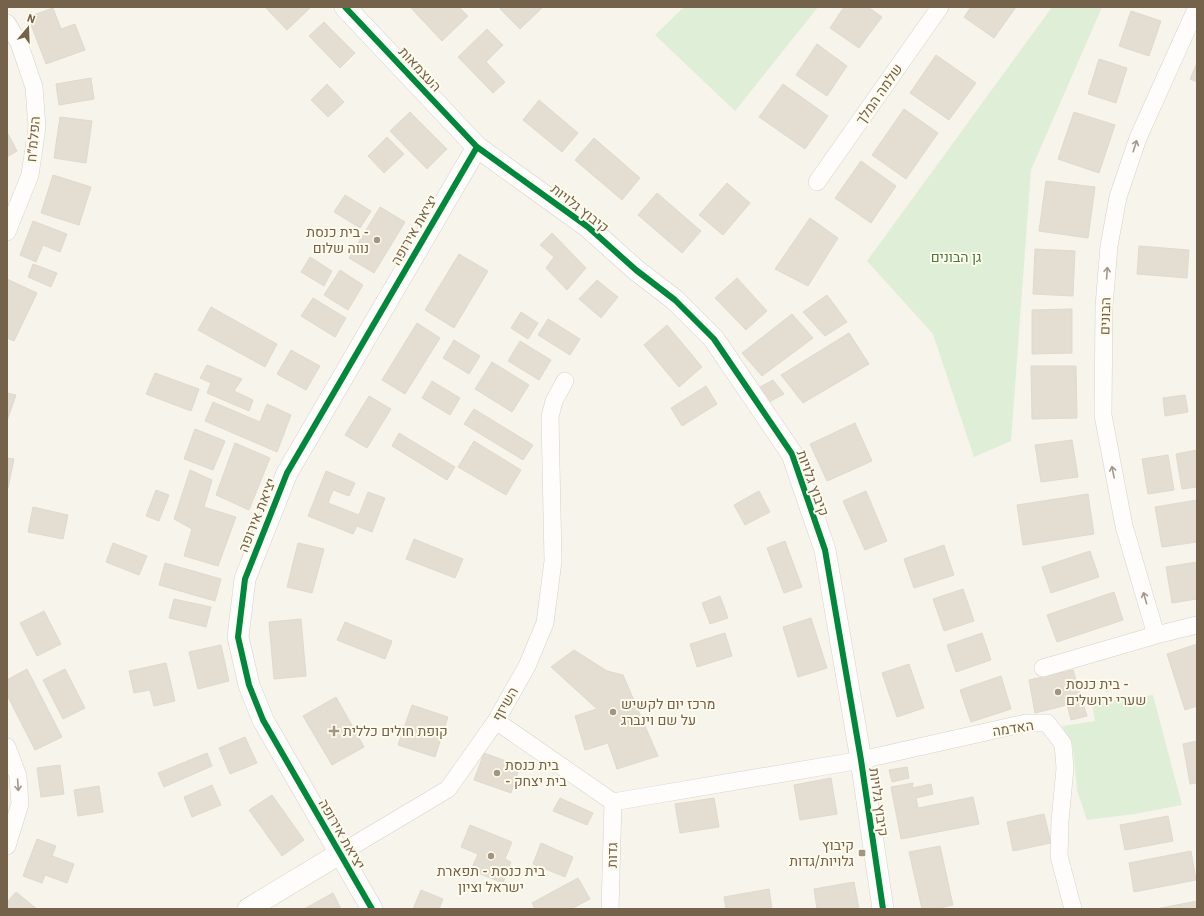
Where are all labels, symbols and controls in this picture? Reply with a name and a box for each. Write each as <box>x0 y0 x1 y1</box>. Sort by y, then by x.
north arrow <box>8 8 48 48</box>
text: N <box>25 11 37 26</box>
street label: העצמאות <box>395 43 445 95</box>
street label: שלמה המלך <box>852 60 906 128</box>
street label: הפלמ״ח <box>22 115 44 163</box>
one-way arrow <box>1132 140 1139 153</box>
street label: קיבוץ גלויות <box>547 180 613 236</box>
street label: יציאת אירופה <box>387 192 441 268</box>
place label: בית כנסת - נווה שלום <box>306 223 369 257</box>
marker: בית כנסת - נווה שלום <box>372 235 382 245</box>
park label: גן הבונים <box>931 248 981 266</box>
one-way arrow <box>1103 267 1111 280</box>
street label: הבונים <box>1095 297 1115 335</box>
street label: קיבוץ גלויות <box>793 447 833 519</box>
one-way arrow <box>1109 465 1117 478</box>
street label: יציאת אירופה <box>234 475 280 555</box>
one-way arrow <box>1141 591 1148 604</box>
place label: בית כנסת - שערי ירושלים <box>1066 675 1146 709</box>
street label: השיזף <box>488 684 522 724</box>
marker: בית כנסת - שערי ירושלים <box>1053 687 1063 697</box>
place label: מרכז יום לקשיש על שם וינברג <box>621 695 715 729</box>
marker: מרכז יום לקשיש על שם וינברג <box>608 707 618 717</box>
street label: האדמה <box>991 716 1035 740</box>
place label: קופת חולים כללית <box>343 722 448 740</box>
marker: קופת חולים כללית <box>328 725 340 737</box>
place label: בית כנסת - בית יצחק <box>505 756 567 790</box>
street label: קיבוץ גלויות <box>865 767 893 837</box>
marker: בית כנסת - בית יצחק <box>492 768 502 778</box>
one-way arrow <box>15 778 22 791</box>
street label: יציאת אירופה <box>315 796 369 872</box>
place label: קיבוץ גלויות/גדות <box>789 836 854 870</box>
street label: גדות <box>603 842 621 868</box>
marker: קיבוץ גלויות/גדות <box>857 848 867 858</box>
marker: בית כנסת - תפארת ישראל וציון <box>486 851 496 861</box>
place label: בית כנסת - תפארת ישראל וציון <box>437 862 546 896</box>

